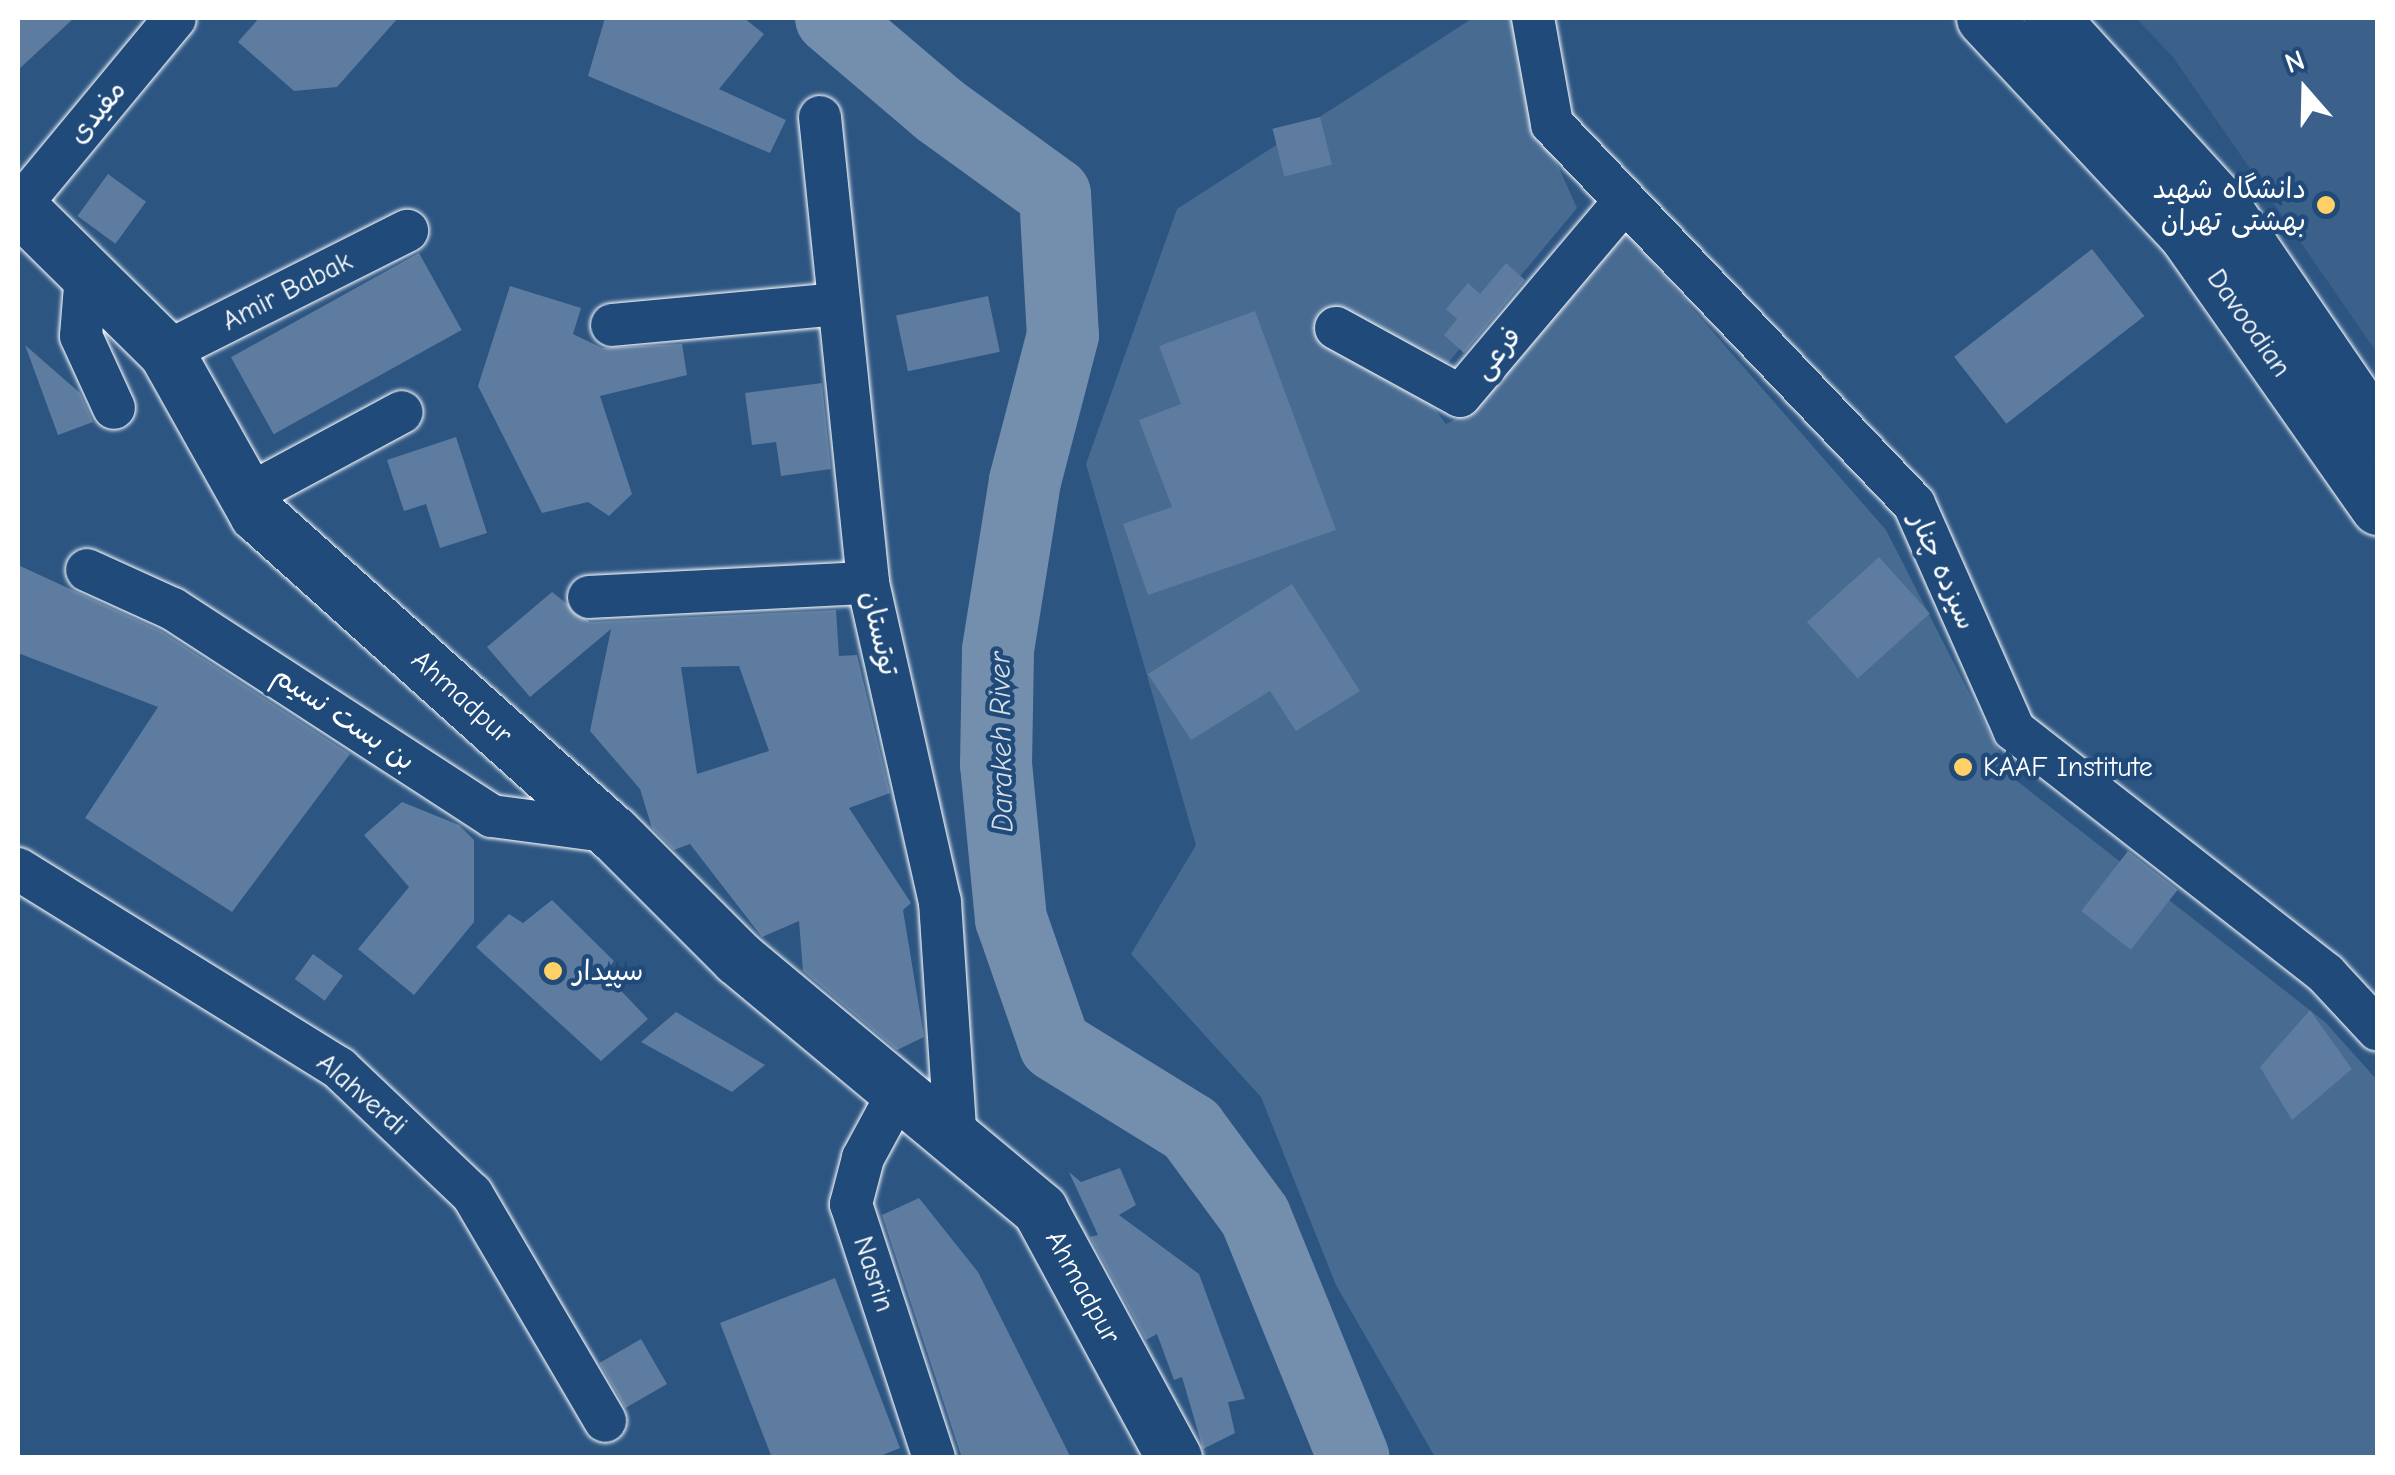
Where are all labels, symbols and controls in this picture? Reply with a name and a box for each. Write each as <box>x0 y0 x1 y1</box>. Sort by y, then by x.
north arrow <box>2255 40 2355 140</box>
text: N <box>2281 44 2309 80</box>
street label: مفیدی <box>61 73 133 151</box>
place label: دانشگاه شهید بهشتی تهران <box>2152 172 2306 238</box>
marker: دانشگاه شهید بهشتی تهران <box>2315 194 2337 216</box>
street label: Amir Babak <box>217 244 357 338</box>
street label: Davoodian <box>2200 263 2298 383</box>
street label: فرعی <box>1466 320 1528 386</box>
street label: سیزده چنار <box>1902 507 1984 635</box>
street label: توتستان <box>854 587 906 679</box>
street label: Ahmadpur <box>405 643 519 751</box>
water label: Darakeh River <box>982 651 1022 833</box>
street label: بن بست نسیم <box>267 658 421 778</box>
place label: KAAF Institute <box>1983 750 2153 784</box>
marker: KAAF Institute <box>1952 756 1974 778</box>
place label: سپیدار <box>573 954 643 988</box>
marker: سپیدار <box>542 960 564 982</box>
street label: Alahverdi <box>310 1046 414 1142</box>
street label: Ahmadpur <box>1038 1225 1128 1349</box>
street label: Nasrin <box>846 1232 902 1316</box>

